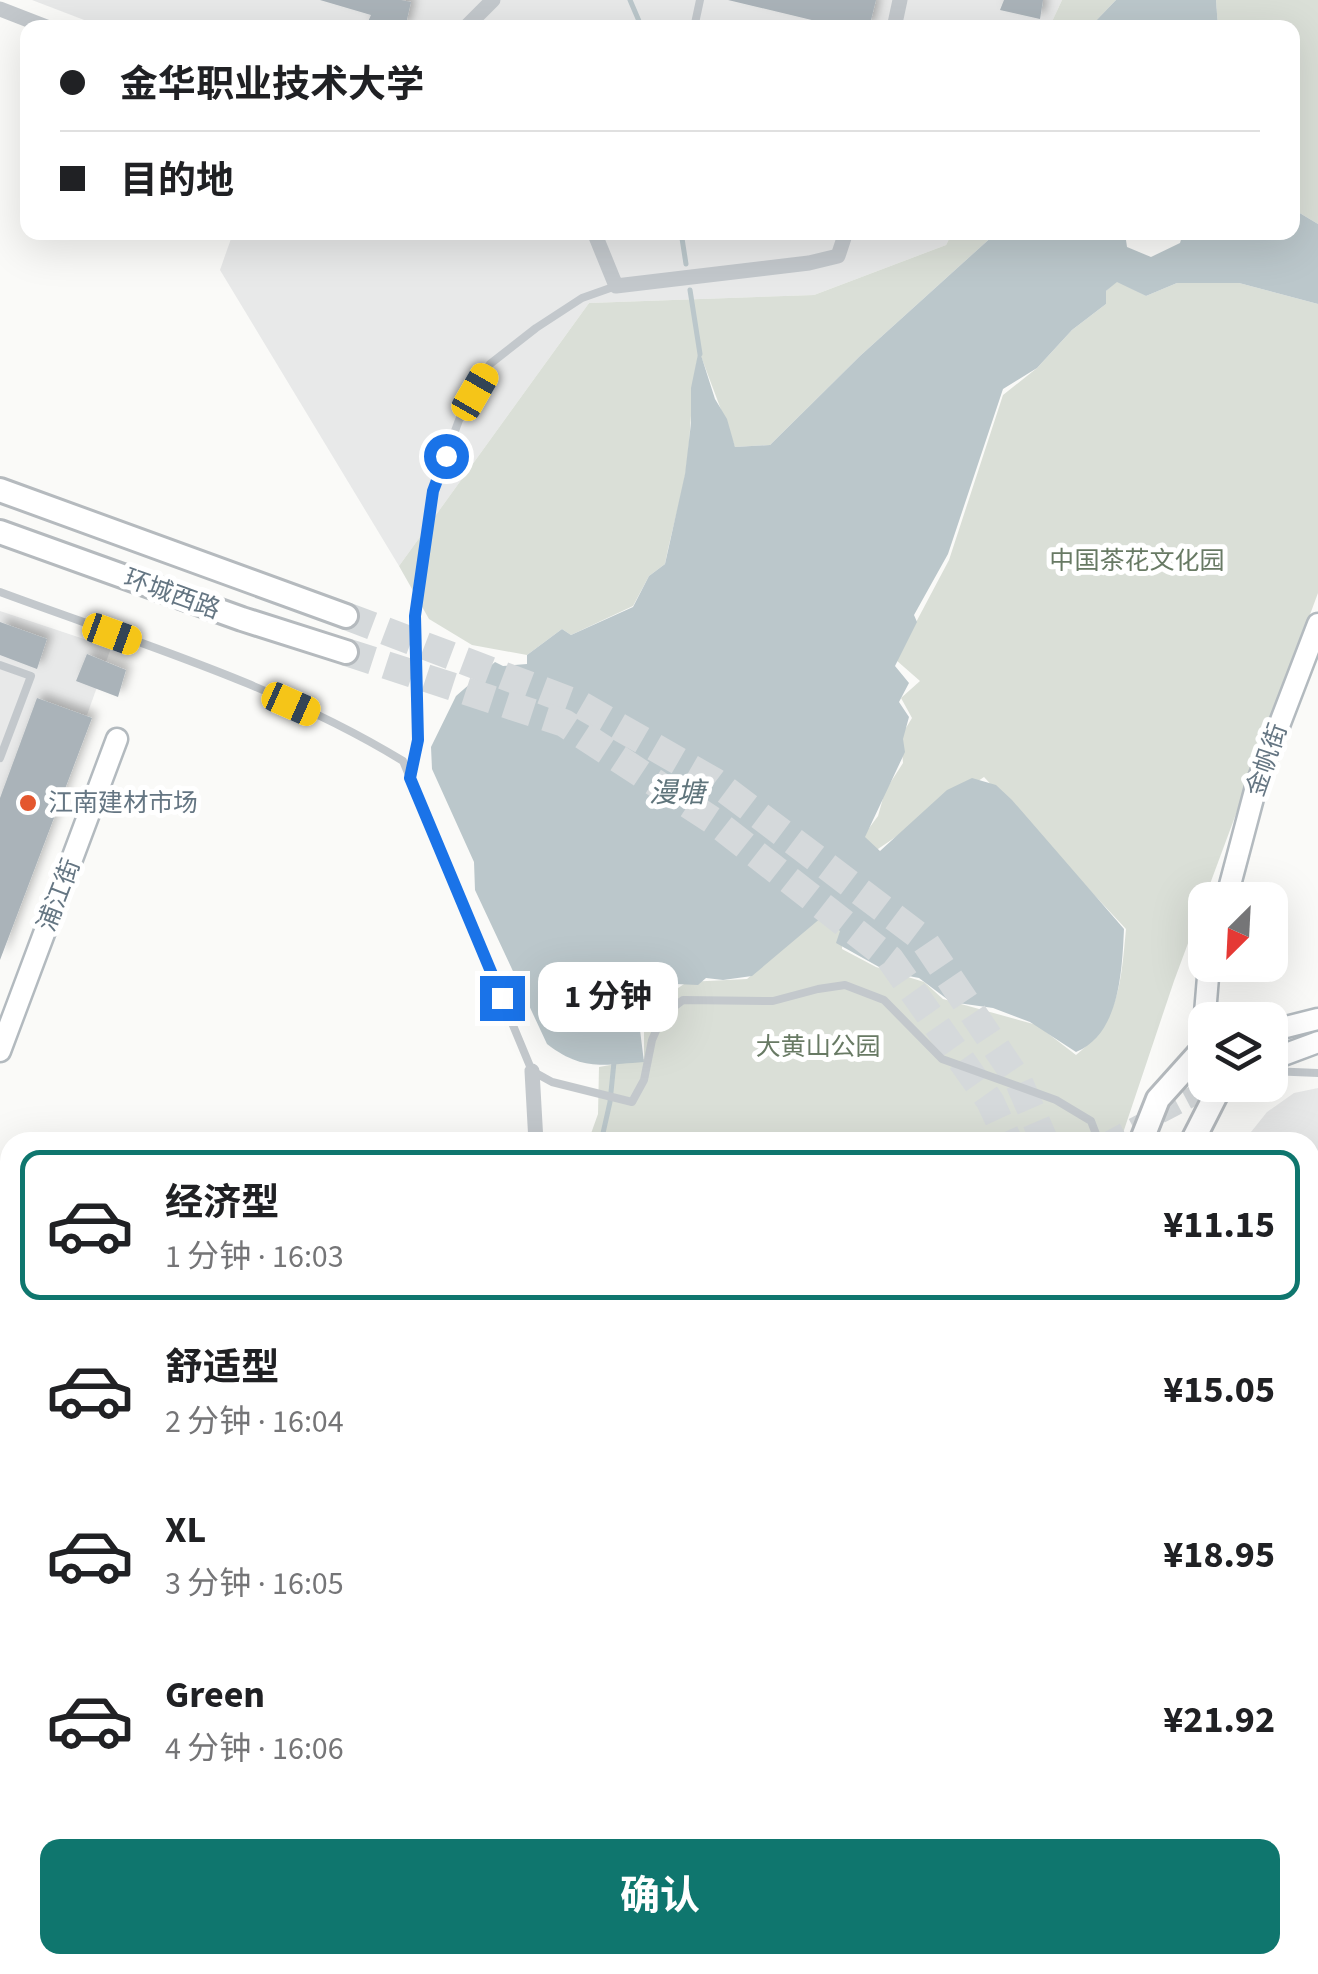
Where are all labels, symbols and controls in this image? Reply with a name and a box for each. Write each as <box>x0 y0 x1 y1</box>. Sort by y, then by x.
text: 金华职业技术大学 <box>120 58 424 112</box>
text: 目的地 <box>120 154 234 208</box>
car <box>447 359 503 425</box>
route start <box>424 434 469 479</box>
park label: 中国茶花文化园 <box>1049 543 1225 579</box>
street label: 环城西路 <box>119 560 225 628</box>
car <box>79 610 145 658</box>
car <box>257 678 325 730</box>
street label: 金帆街 <box>1238 719 1296 801</box>
water label: 漫塘 <box>649 773 709 813</box>
place label: 江南建材市场 <box>48 785 198 821</box>
marker: 江南建材市场 <box>17 792 39 814</box>
street label: 浦江街 <box>29 854 89 936</box>
north arrow <box>1188 882 1288 982</box>
map controls <box>1188 882 1288 1102</box>
callout: 1 分钟 <box>537 963 677 1033</box>
text: 1 分钟 <box>564 974 652 1020</box>
route end <box>480 976 525 1021</box>
button: layers <box>1188 1002 1288 1102</box>
park label: 大黄山公园 <box>755 1029 881 1065</box>
text: 经济型 <box>165 1176 279 1230</box>
icon: car <box>45 1180 135 1270</box>
text: ¥11.15 <box>1163 1198 1275 1252</box>
text: 1 分钟 · 16:03 <box>165 1234 344 1280</box>
text: 舒适型 <box>165 1341 279 1395</box>
icon: car <box>45 1345 135 1435</box>
text: ¥15.05 <box>1163 1363 1275 1417</box>
text: 2 分钟 · 16:04 <box>165 1399 344 1445</box>
text: XL <box>165 1503 206 1557</box>
icon: car <box>45 1510 135 1600</box>
text: ¥18.95 <box>1163 1528 1275 1582</box>
text: 3 分钟 · 16:05 <box>165 1561 344 1607</box>
text: Green <box>165 1668 265 1722</box>
icon: car <box>45 1675 135 1765</box>
text: ¥21.92 <box>1163 1693 1275 1747</box>
text: 4 分钟 · 16:06 <box>165 1726 344 1772</box>
button: 确认 <box>40 1839 1280 1954</box>

